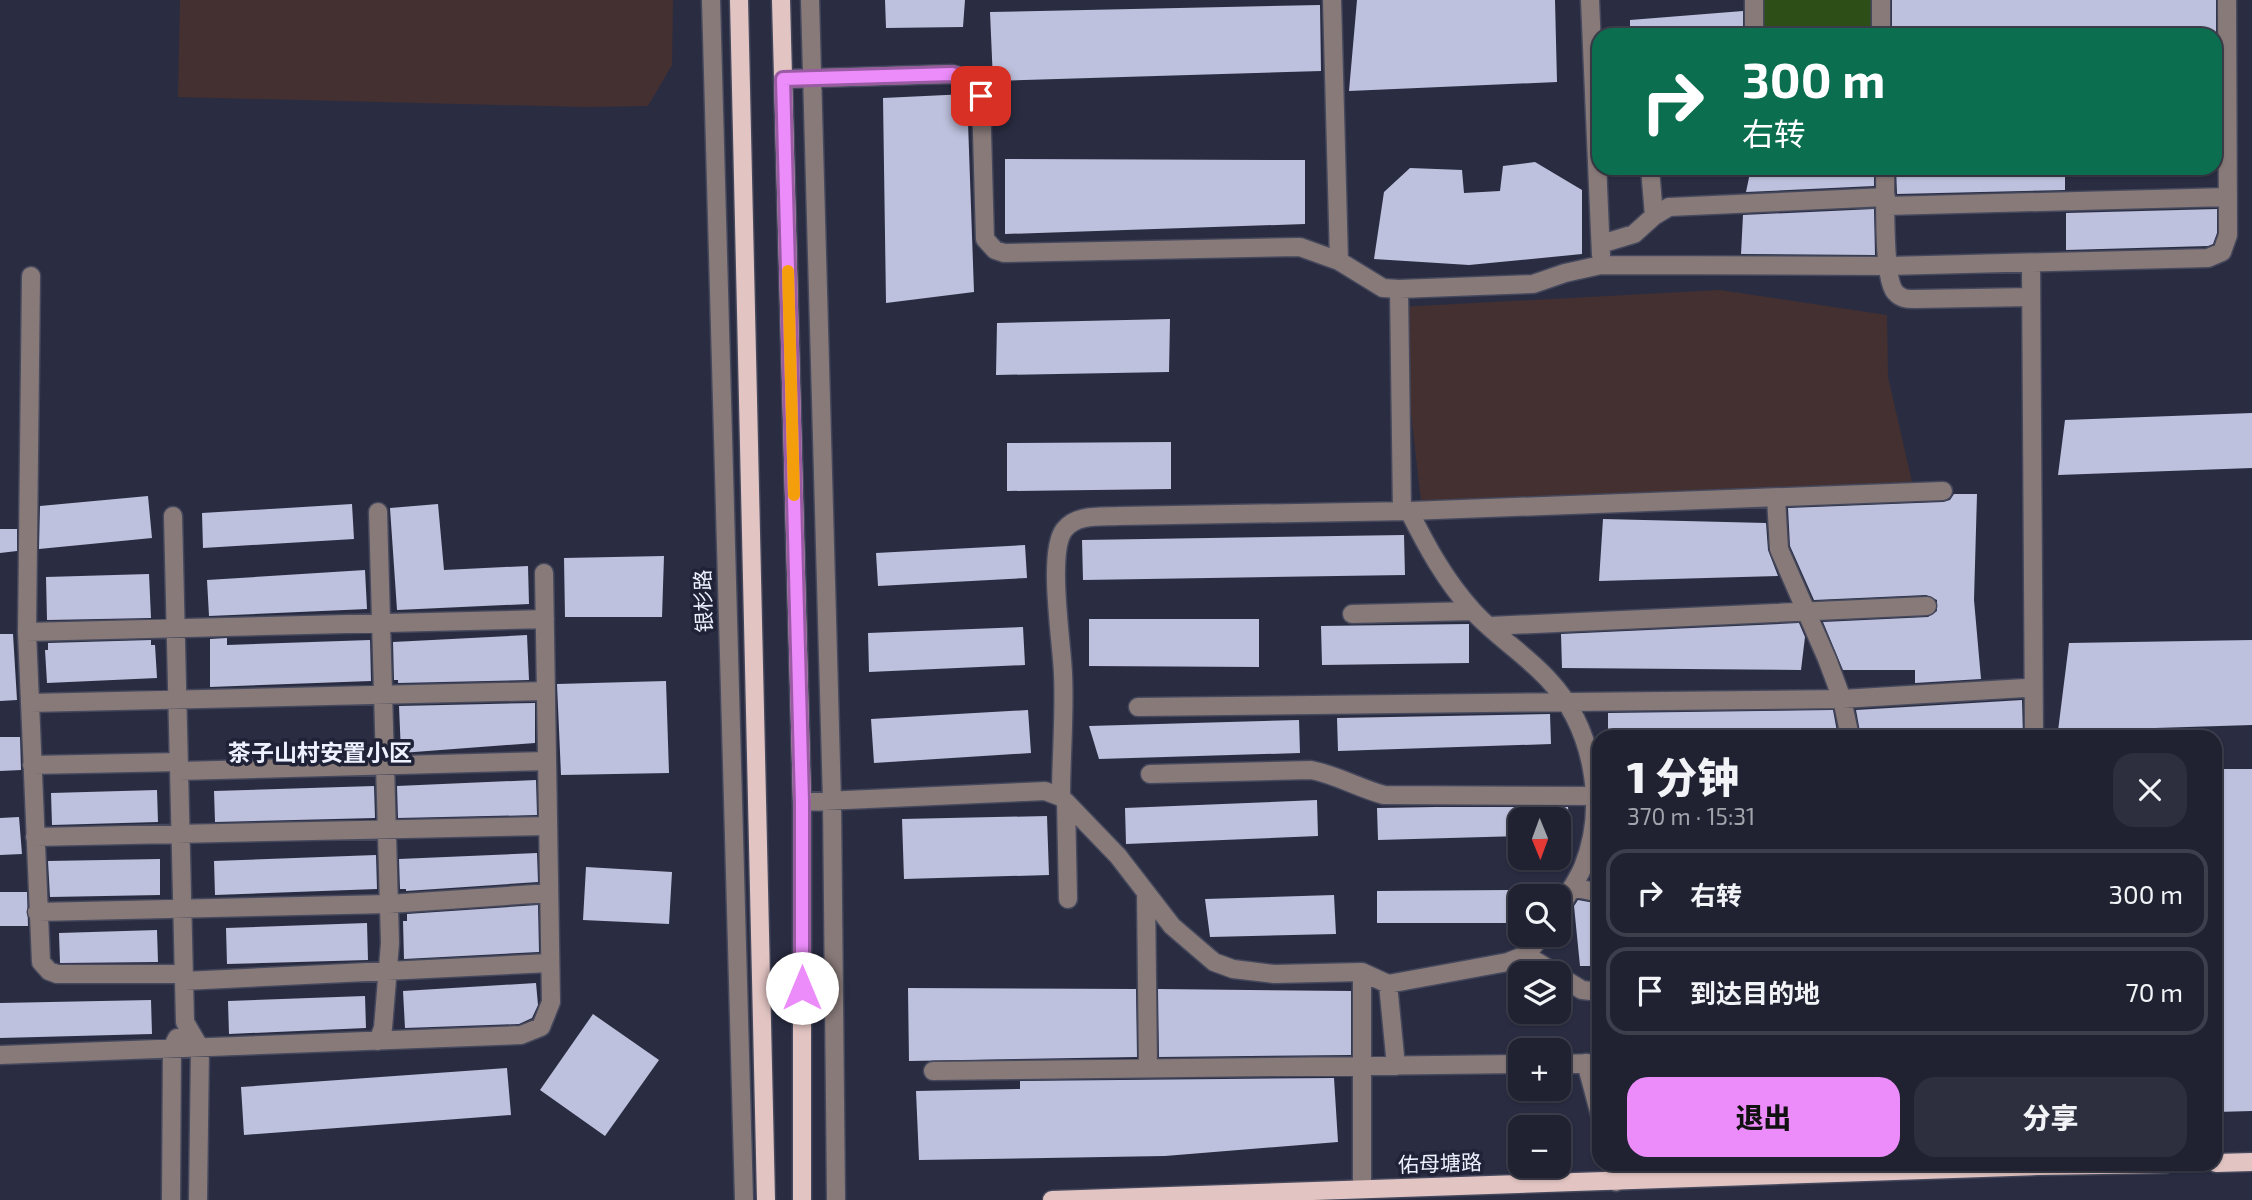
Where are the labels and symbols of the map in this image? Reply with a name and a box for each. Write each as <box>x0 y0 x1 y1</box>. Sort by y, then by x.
pin <box>951 66 1011 126</box>
street label: 银杉路 <box>689 569 716 633</box>
district label: 茶子山村安置小区 <box>228 738 412 766</box>
north arrow <box>1508 807 1572 870</box>
position arrow <box>765 951 839 1025</box>
street label: 佑母塘路 <box>1398 1149 1482 1176</box>

